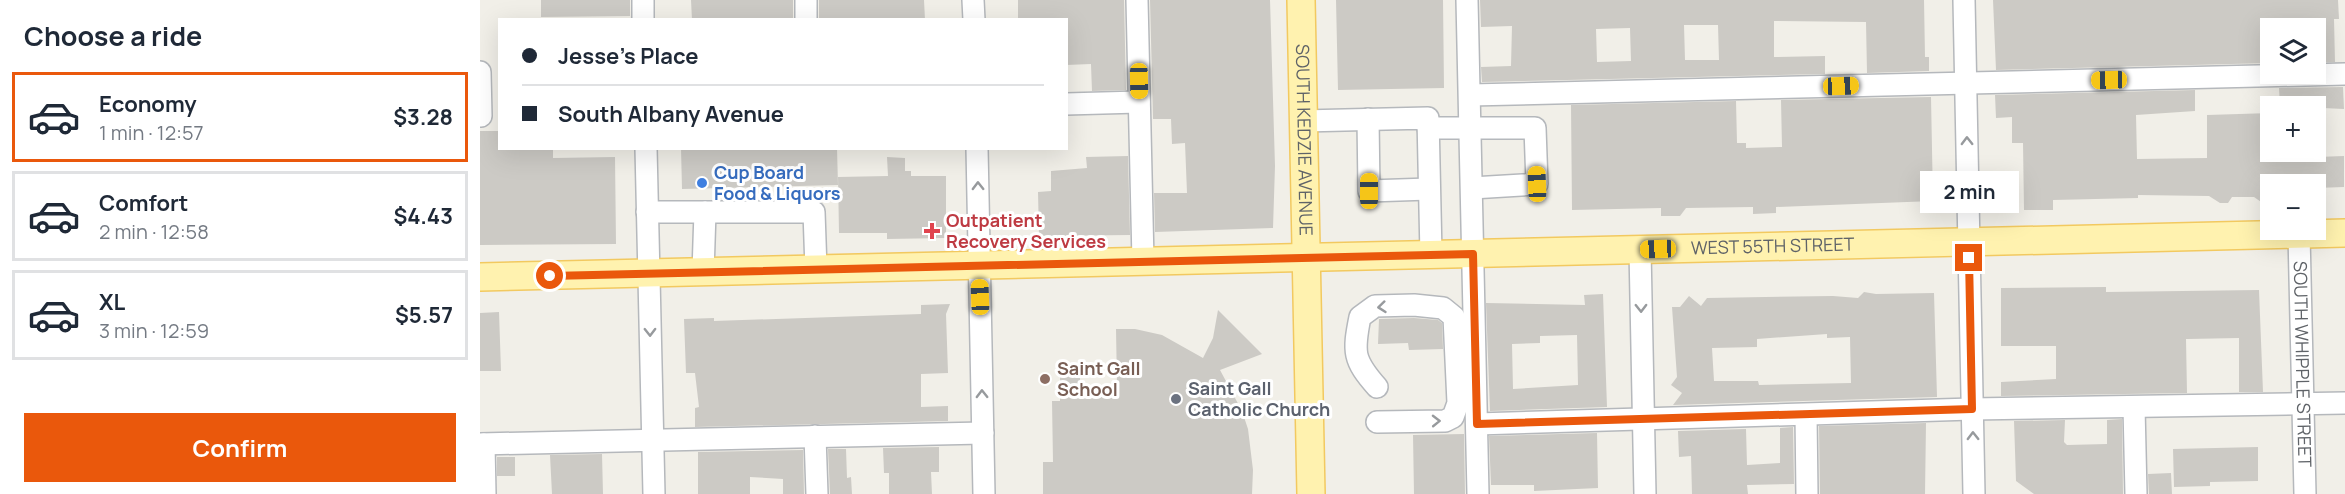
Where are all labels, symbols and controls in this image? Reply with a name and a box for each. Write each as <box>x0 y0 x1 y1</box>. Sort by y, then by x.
text: Choose a ride <box>24 17 202 54</box>
map controls <box>2260 18 2326 240</box>
button: layers <box>2260 18 2326 84</box>
text: Jesse's Place <box>558 41 699 71</box>
street label: SOUTH KEDZIE AVENUE <box>1291 44 1319 236</box>
car <box>1130 63 1148 99</box>
car <box>2091 71 2127 89</box>
car <box>1823 76 1859 96</box>
text: Economy <box>99 89 197 119</box>
icon: car <box>27 90 81 144</box>
button: + <box>2260 96 2326 162</box>
text: South Albany Avenue <box>558 99 784 129</box>
text: $3.28 <box>393 102 453 132</box>
text: 1 min · 12:57 <box>99 119 204 146</box>
one-way arrow <box>1961 137 1973 146</box>
place label: Cup Board Food & Liquors <box>714 160 841 205</box>
car <box>1527 166 1547 202</box>
callout: 2 min <box>1920 171 2018 213</box>
car <box>1360 173 1378 209</box>
button: − <box>2260 174 2326 240</box>
marker: Cup Board Food & Liquors <box>695 176 709 190</box>
text: 2 min <box>1943 178 1996 205</box>
one-way arrow <box>971 181 984 190</box>
text: Comfort <box>99 188 188 218</box>
icon: car <box>27 189 81 243</box>
text: $4.43 <box>393 201 453 231</box>
place label: Outpatient Recovery Services <box>946 208 1106 253</box>
text: 2 min · 12:58 <box>99 218 209 245</box>
marker: Outpatient Recovery Services <box>923 222 941 240</box>
street label: WEST 55TH STREET <box>1691 232 1855 259</box>
car <box>1640 239 1676 259</box>
route end <box>1955 244 1982 271</box>
street label: SOUTH WHIPPLE STREET <box>2289 261 2317 468</box>
route start <box>536 262 563 289</box>
car <box>970 279 990 315</box>
text: XL <box>99 287 125 317</box>
icon: car <box>27 288 81 342</box>
text: $5.57 <box>395 300 453 330</box>
one-way arrow <box>1378 300 1387 313</box>
one-way arrow <box>1635 304 1647 313</box>
text: 3 min · 12:59 <box>99 317 209 344</box>
one-way arrow <box>644 327 656 336</box>
place label: Saint Gall School <box>1057 356 1141 401</box>
marker: Saint Gall School <box>1038 372 1052 386</box>
place label: Saint Gall Catholic Church <box>1188 376 1330 421</box>
one-way arrow <box>976 389 988 398</box>
marker: Saint Gall Catholic Church <box>1169 392 1183 406</box>
button: Confirm <box>24 413 456 482</box>
one-way arrow <box>1431 415 1440 427</box>
one-way arrow <box>1967 431 1979 440</box>

